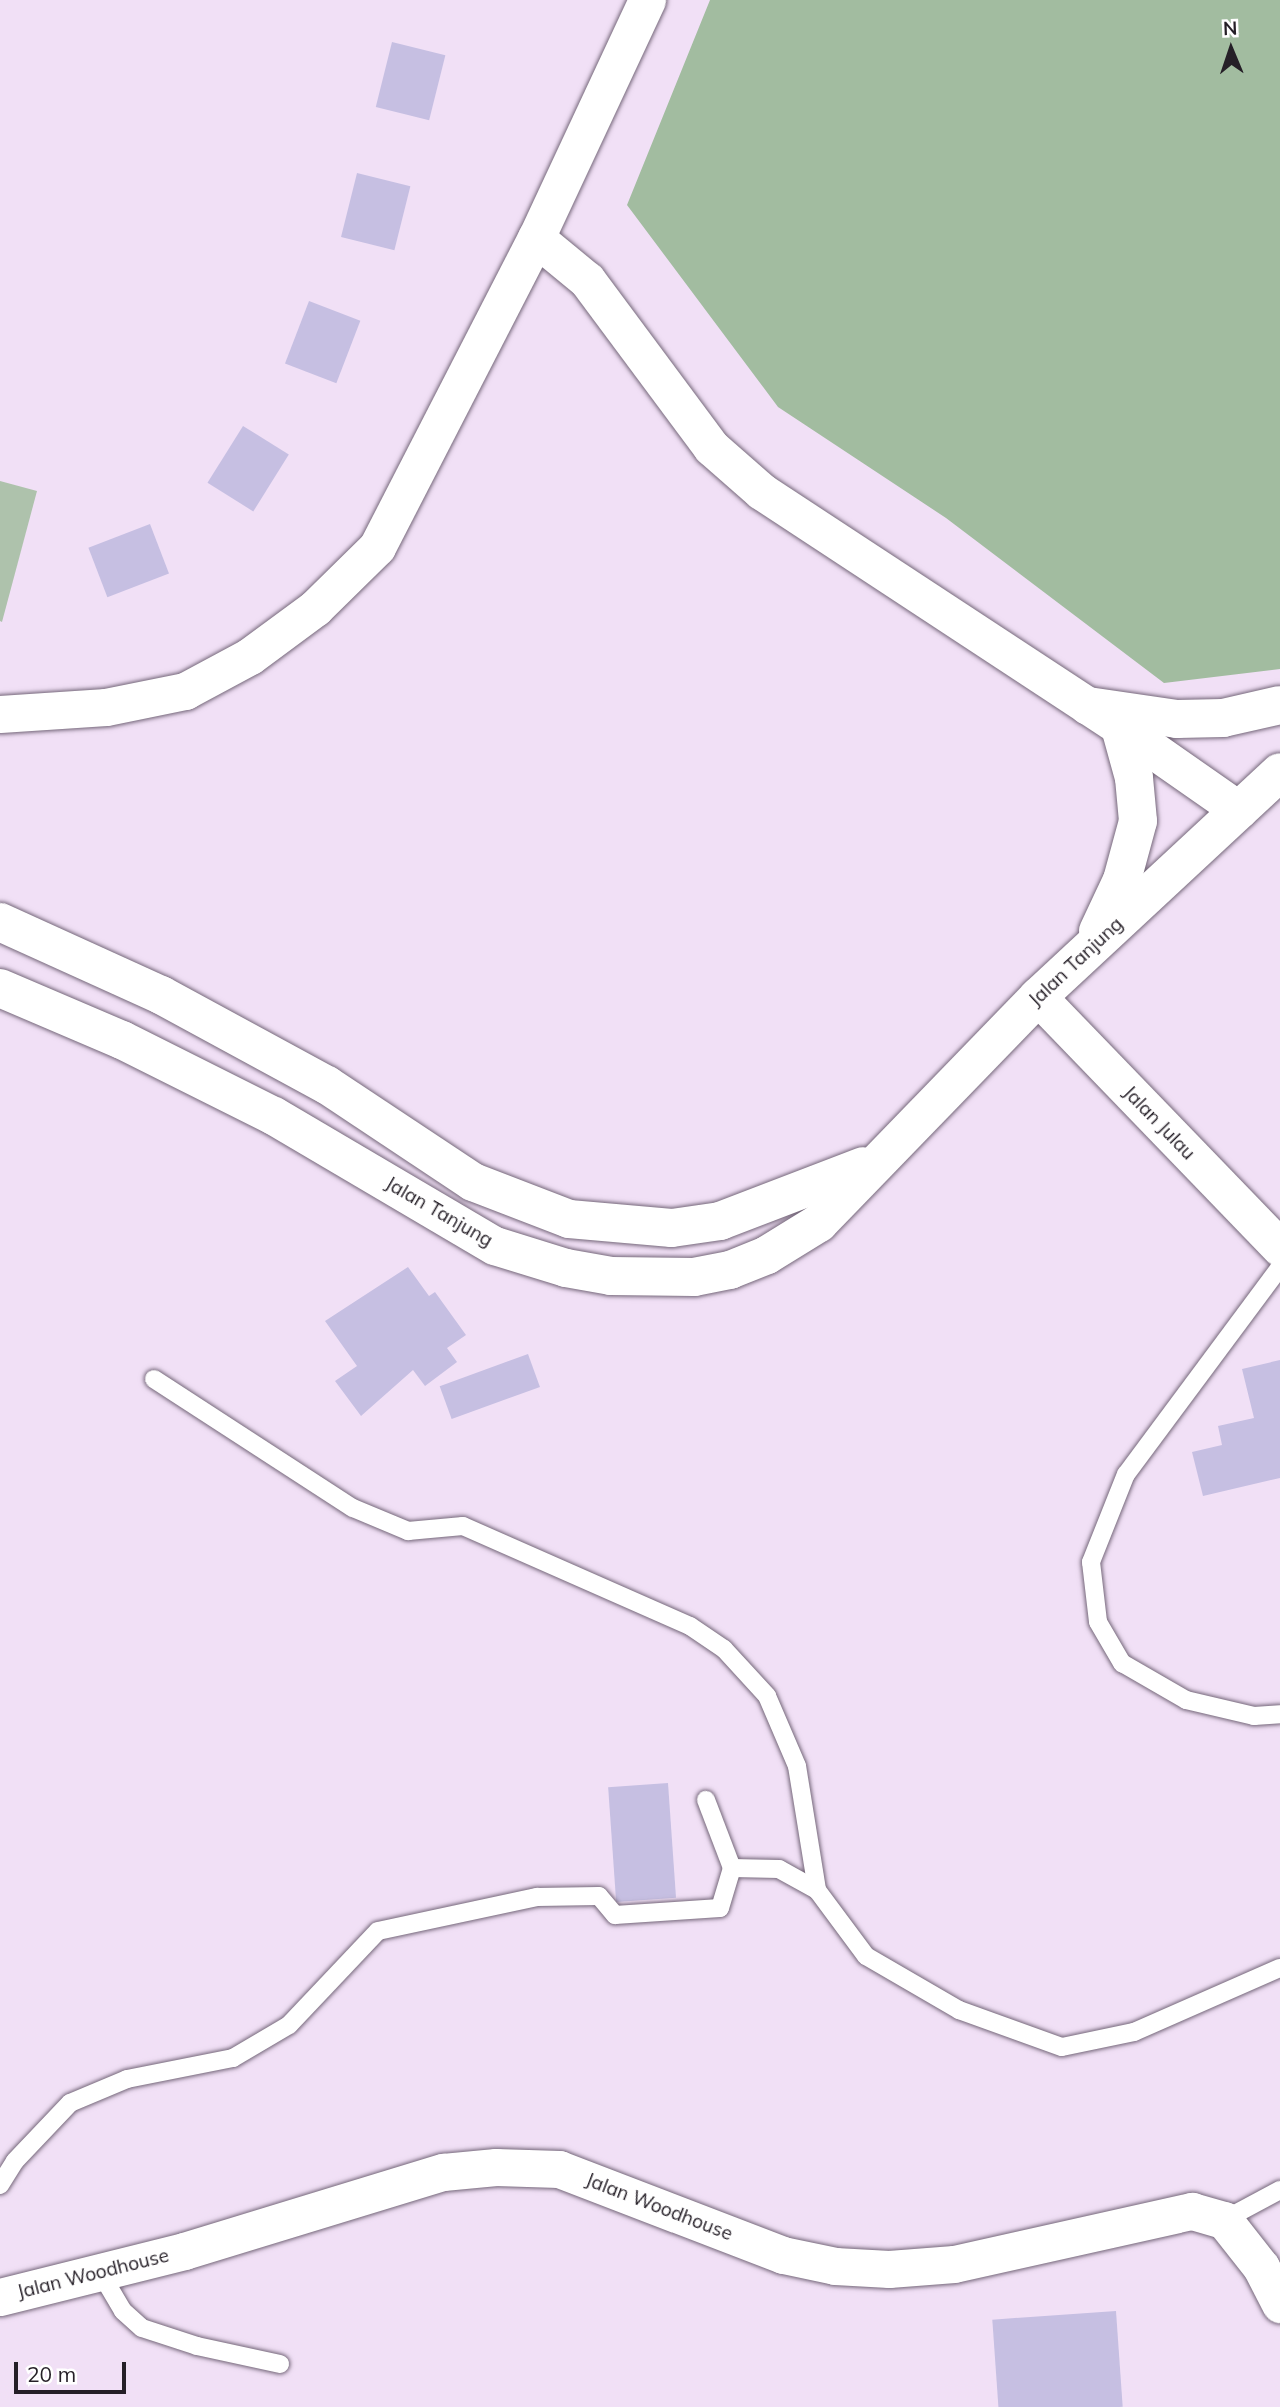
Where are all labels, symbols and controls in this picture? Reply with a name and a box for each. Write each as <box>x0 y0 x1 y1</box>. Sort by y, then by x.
north arrow <box>1196 14 1266 84</box>
text: N <box>1223 16 1238 40</box>
street label: Jalan Tanjung <box>1024 913 1128 1011</box>
street label: Jalan Julau <box>1118 1081 1200 1165</box>
street label: Jalan Tanjung <box>381 1172 497 1252</box>
street label: Jalan Woodhouse <box>582 2168 736 2246</box>
street label: Jalan Woodhouse <box>15 2244 171 2304</box>
scale bar <box>18 2348 130 2392</box>
text: 20 m <box>27 2361 76 2387</box>

